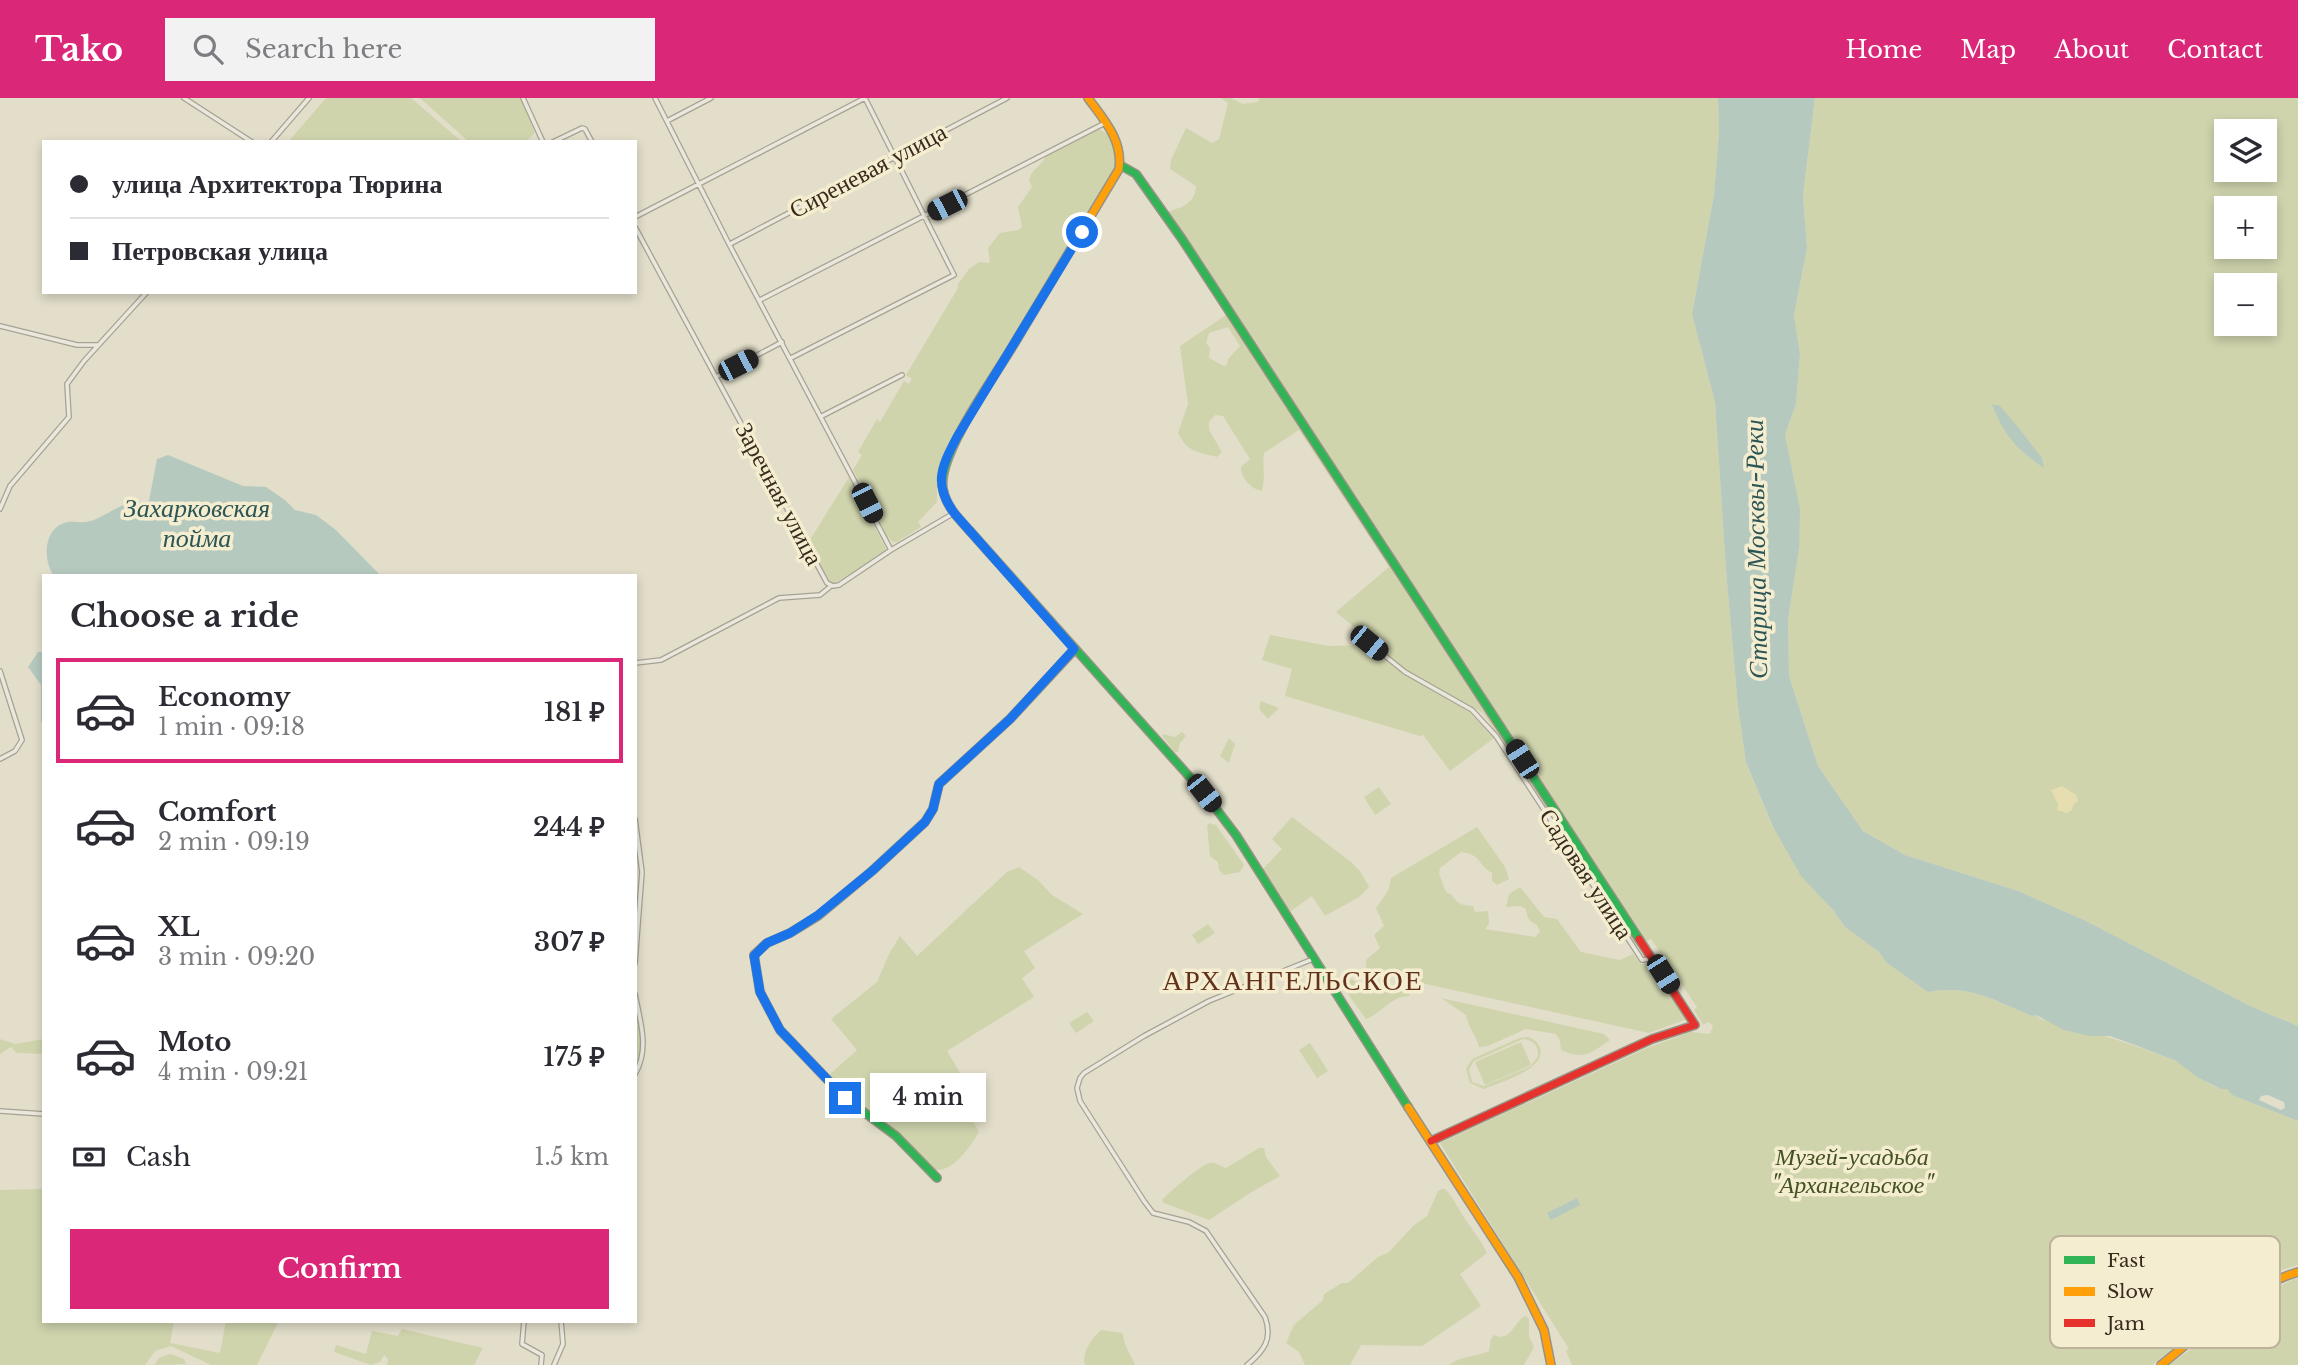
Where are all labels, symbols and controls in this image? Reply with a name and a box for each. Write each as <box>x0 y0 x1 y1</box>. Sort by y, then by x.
search box <box>165 18 655 81</box>
text: Tako <box>35 29 123 70</box>
icon: search <box>189 30 227 68</box>
text: Search here <box>245 33 402 65</box>
text: Home <box>1846 35 1922 64</box>
text: Map <box>1960 35 2016 64</box>
text: About <box>2054 35 2129 64</box>
text: Contact <box>2167 35 2263 64</box>
street label: Сиреневая улица <box>784 117 952 224</box>
map controls <box>2214 119 2277 336</box>
button: layers <box>2214 119 2277 182</box>
text: улица Архитектора Тюрина <box>112 168 442 200</box>
car <box>924 186 971 224</box>
button: + <box>2214 196 2277 259</box>
route start <box>1066 216 1098 248</box>
text: Петровская улица <box>112 235 328 267</box>
button: − <box>2214 273 2277 336</box>
car <box>715 346 762 384</box>
street label: Заречная улица <box>730 417 829 570</box>
water label: Старица Москвы-Реки <box>1738 419 1774 679</box>
car <box>849 480 886 526</box>
water label: Захарковская пойма <box>124 492 270 554</box>
text: Choose a ride <box>70 596 299 636</box>
car <box>1347 622 1392 664</box>
icon: car <box>74 679 137 742</box>
text: Economy <box>158 681 291 713</box>
text: 181 ₽ <box>544 696 605 728</box>
text: 1 min · 09:18 <box>158 713 305 741</box>
car <box>1502 736 1543 782</box>
car <box>1183 770 1226 816</box>
icon: car <box>74 794 137 857</box>
text: Comfort <box>158 796 276 828</box>
street label: Садовая улица <box>1533 803 1640 945</box>
text: 244 ₽ <box>533 811 605 843</box>
text: 2 min · 09:19 <box>158 828 310 856</box>
icon: car <box>74 909 137 972</box>
text: XL <box>158 911 200 943</box>
text: 307 ₽ <box>534 926 605 958</box>
text: 3 min · 09:20 <box>158 943 315 971</box>
car <box>1643 951 1684 997</box>
district label: АРХАНГЕЛЬСКОЕ <box>1162 963 1424 998</box>
icon: car <box>74 1024 137 1087</box>
text: Moto <box>158 1026 231 1058</box>
text: 175 ₽ <box>543 1041 605 1073</box>
text: 4 min · 09:21 <box>158 1058 308 1086</box>
callout: 4 min <box>870 1074 985 1122</box>
route end <box>829 1082 861 1114</box>
text: 4 min <box>893 1083 963 1111</box>
icon: cash <box>70 1138 108 1176</box>
text: Cash <box>126 1141 191 1173</box>
park label: Музей-усадьба "Архангельское" <box>1771 1142 1935 1199</box>
text: 1.5 km <box>534 1143 609 1171</box>
button: Confirm <box>70 1229 609 1309</box>
legend <box>2050 1236 2280 1348</box>
text: Fast <box>2107 1249 2146 1272</box>
text: Slow <box>2107 1280 2154 1303</box>
text: Jam <box>2104 1312 2145 1335</box>

